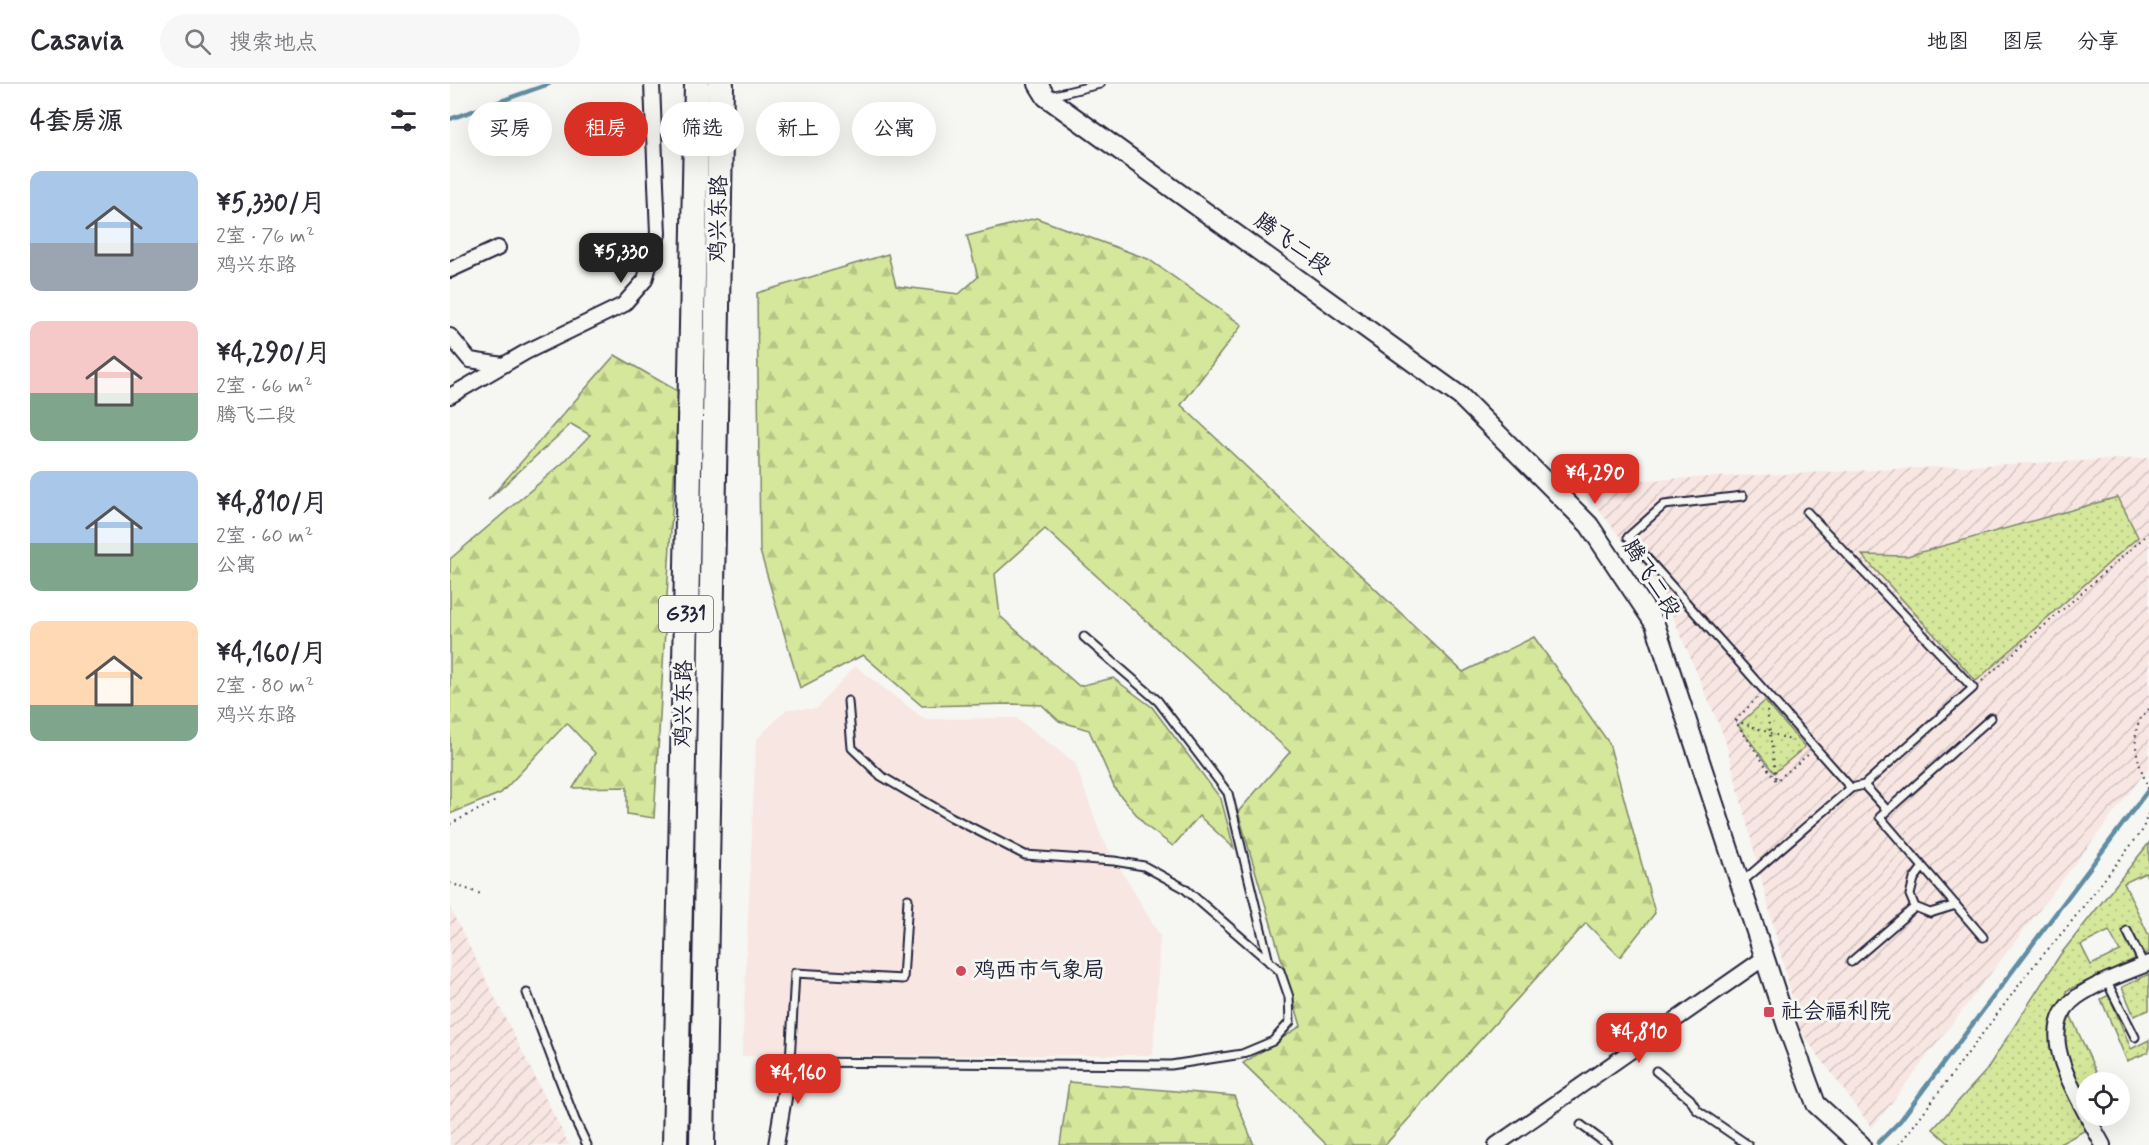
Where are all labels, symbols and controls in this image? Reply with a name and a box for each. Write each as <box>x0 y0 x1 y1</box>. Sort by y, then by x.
search box <box>160 14 580 68</box>
text: Casavia <box>30 23 124 60</box>
icon: search <box>181 25 214 58</box>
text: 地图 <box>1927 28 1969 56</box>
text: 图层 <box>2002 28 2044 56</box>
text: 分享 <box>2077 28 2119 56</box>
text: 搜索地点 <box>229 29 317 57</box>
chip: 买房 <box>468 102 552 156</box>
chip: 租房 <box>564 102 648 156</box>
chip: 筛选 <box>660 102 744 156</box>
chip: 新上 <box>756 102 840 156</box>
chip: 公寓 <box>852 102 936 156</box>
icon: filters <box>387 104 420 137</box>
text: 4套房源 <box>30 105 123 139</box>
street label: 鸡兴东路 <box>704 175 734 263</box>
text: ¥5,330/月 <box>216 187 326 221</box>
icon: home <box>78 195 150 267</box>
street label: 腾飞二段 <box>1248 207 1336 281</box>
text: 2室 · 76 m² <box>216 223 315 250</box>
pin: ¥5,330 <box>572 233 670 284</box>
text: ¥5,330 <box>593 239 649 266</box>
text: 鸡兴东路 <box>216 252 296 279</box>
text: ¥4,290/月 <box>216 337 331 371</box>
icon: home <box>78 345 150 417</box>
text: 2室 · 66 m² <box>216 373 313 400</box>
text: 腾飞二段 <box>216 402 296 429</box>
pin: ¥4,290 <box>1546 454 1644 505</box>
text: ¥4,290 <box>1565 460 1625 487</box>
text: ¥4,810/月 <box>216 487 328 521</box>
icon: home <box>78 495 150 567</box>
text: 2室 · 60 m² <box>216 523 313 550</box>
street label: 腾飞二段 <box>1616 534 1686 624</box>
text: 公寓 <box>216 552 256 579</box>
road number: G331 <box>659 596 713 632</box>
text: ¥4,160/月 <box>216 637 327 671</box>
icon: home <box>78 645 150 717</box>
street label: 鸡兴东路 <box>669 660 699 748</box>
text: 2室 · 80 m² <box>216 673 314 700</box>
text: 鸡兴东路 <box>216 702 296 729</box>
place label: 鸡西市气象局 <box>973 957 1105 985</box>
marker: 鸡西市气象局 <box>954 964 968 978</box>
place label: 社会福利院 <box>1781 998 1891 1026</box>
marker: 社会福利院 <box>1762 1005 1776 1019</box>
pin: ¥4,810 <box>1590 1013 1688 1064</box>
text: ¥4,810 <box>1610 1019 1668 1046</box>
pin: ¥4,160 <box>749 1054 847 1105</box>
text: ¥4,160 <box>770 1060 826 1087</box>
map controls <box>2076 1072 2130 1126</box>
button: locate <box>2076 1072 2130 1126</box>

